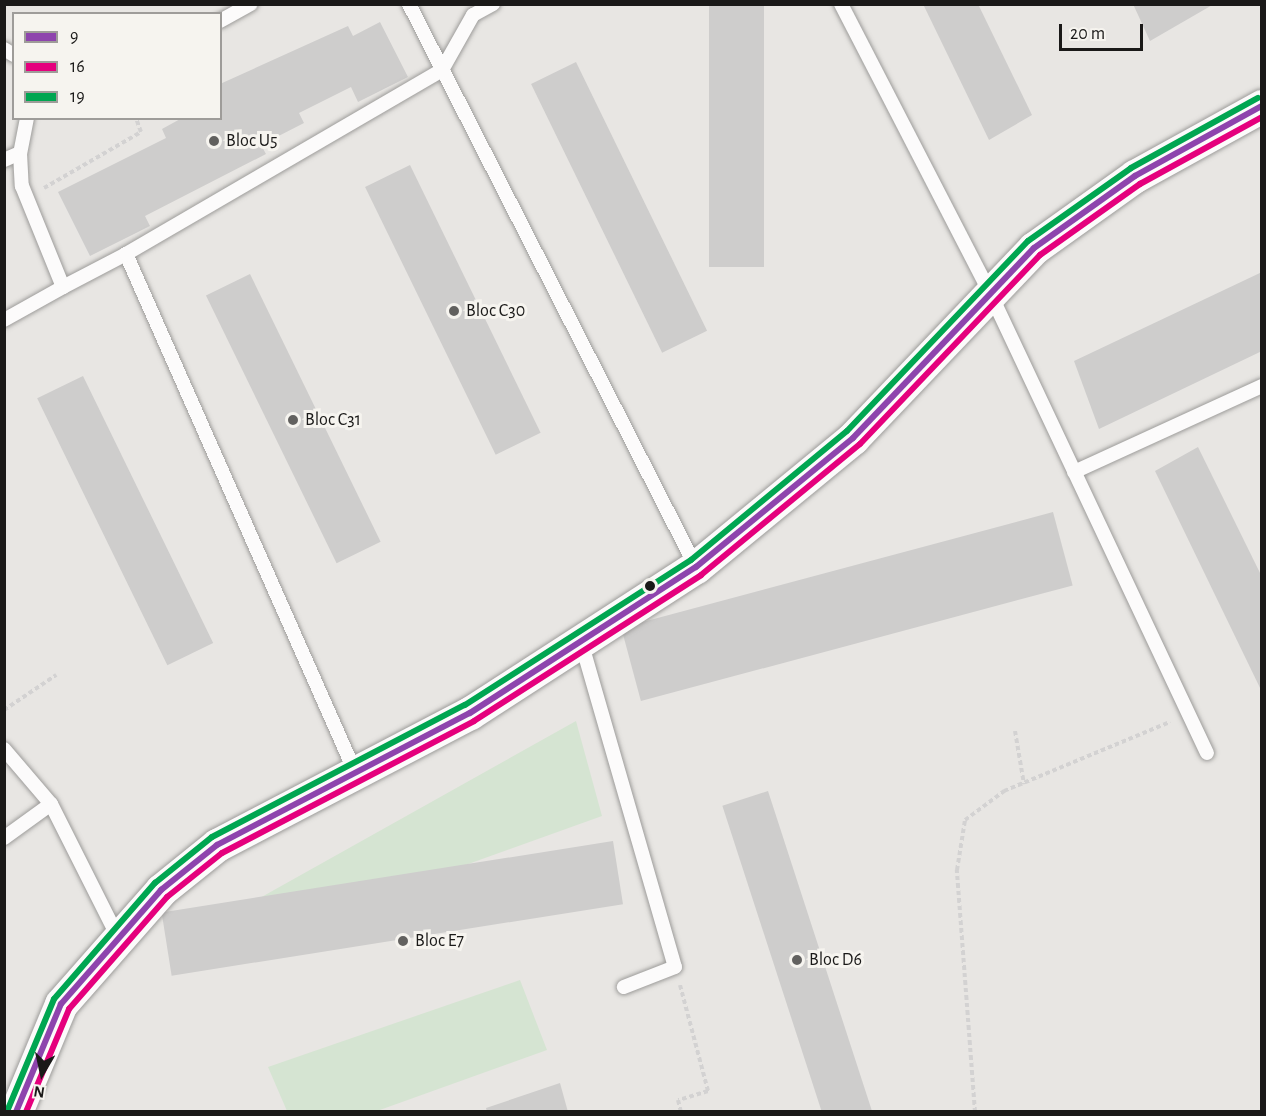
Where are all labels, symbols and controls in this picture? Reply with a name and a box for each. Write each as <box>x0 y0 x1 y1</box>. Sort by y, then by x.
legend <box>12 12 222 120</box>
scale bar <box>1062 12 1146 50</box>
text: 20 m <box>1070 25 1105 43</box>
text: 9 <box>70 28 78 46</box>
text: 16 <box>70 58 85 76</box>
text: 19 <box>70 88 85 106</box>
place label: Bloc U5 <box>226 130 278 152</box>
marker: Bloc U5 <box>207 134 221 148</box>
place label: Bloc C30 <box>466 300 525 322</box>
marker: Bloc C30 <box>447 304 461 318</box>
place label: Bloc C31 <box>305 409 361 431</box>
marker: Bloc C31 <box>286 413 300 427</box>
unlabelled marker <box>644 580 656 592</box>
place label: Bloc E7 <box>415 930 464 952</box>
marker: Bloc E7 <box>396 934 410 948</box>
place label: Bloc D6 <box>809 949 862 971</box>
marker: Bloc D6 <box>790 953 804 967</box>
north arrow <box>12 1044 72 1104</box>
text: N <box>32 1083 46 1101</box>

